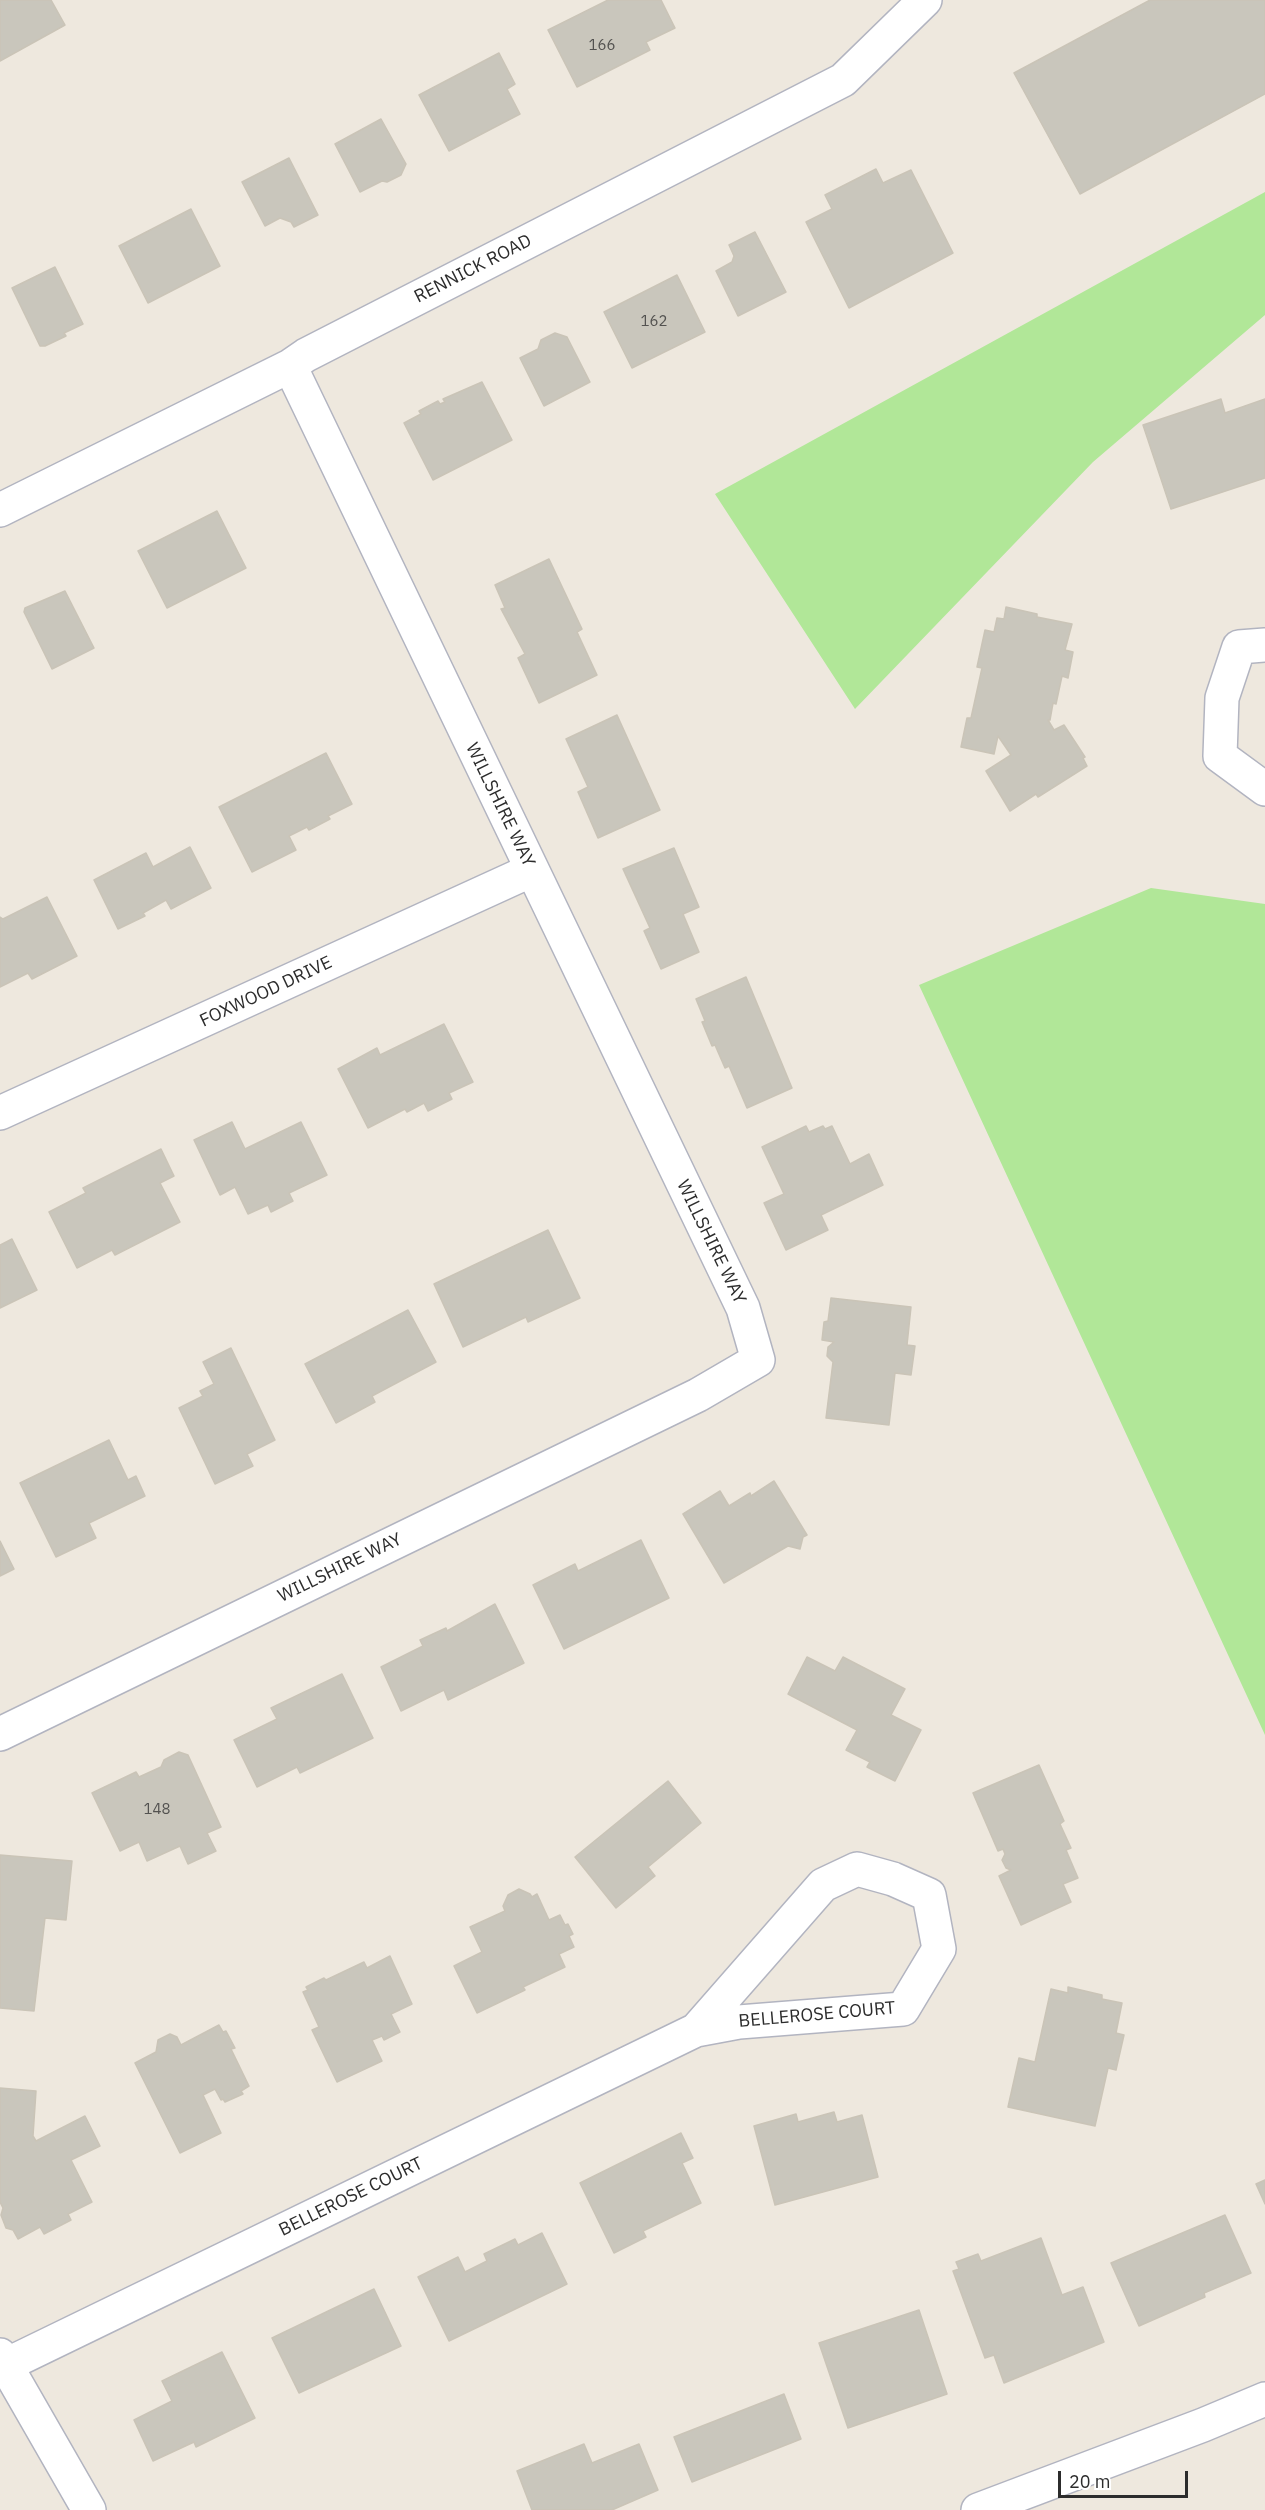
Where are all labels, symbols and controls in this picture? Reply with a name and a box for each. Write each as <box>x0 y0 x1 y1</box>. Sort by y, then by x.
house number: 166 <box>589 37 615 55</box>
street label: RENNICK ROAD <box>411 230 535 308</box>
house number: 162 <box>641 313 667 331</box>
street label: WILLSHIRE WAY <box>461 740 539 870</box>
street label: FOXWOOD DRIVE <box>196 952 336 1032</box>
street label: WILLSHIRE WAY <box>672 1177 750 1307</box>
street label: WILLSHIRE WAY <box>275 1529 405 1607</box>
house number: 148 <box>144 1801 170 1819</box>
street label: BELLEROSE COURT <box>738 1997 896 2033</box>
street label: BELLEROSE COURT <box>276 2153 426 2241</box>
scale bar <box>1061 2459 1192 2497</box>
text: 20 m <box>1069 2470 1111 2493</box>

